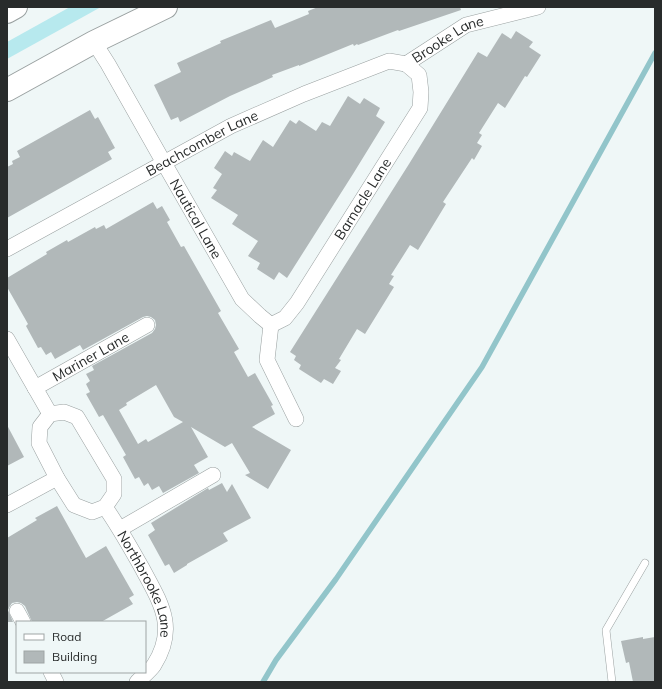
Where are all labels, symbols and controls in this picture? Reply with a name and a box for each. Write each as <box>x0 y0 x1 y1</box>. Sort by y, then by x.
street label: Brooke Lane <box>408 12 485 67</box>
street label: Beachcomber Lane <box>143 106 261 180</box>
street label: Barnacle Lane <box>330 155 395 243</box>
street label: Nautical Lane <box>166 175 226 262</box>
street label: Mariner Lane <box>49 328 132 385</box>
street label: Northbrooke Lane <box>113 527 175 639</box>
legend <box>16 621 146 673</box>
text: Road <box>52 629 81 644</box>
text: Building <box>52 649 97 664</box>

